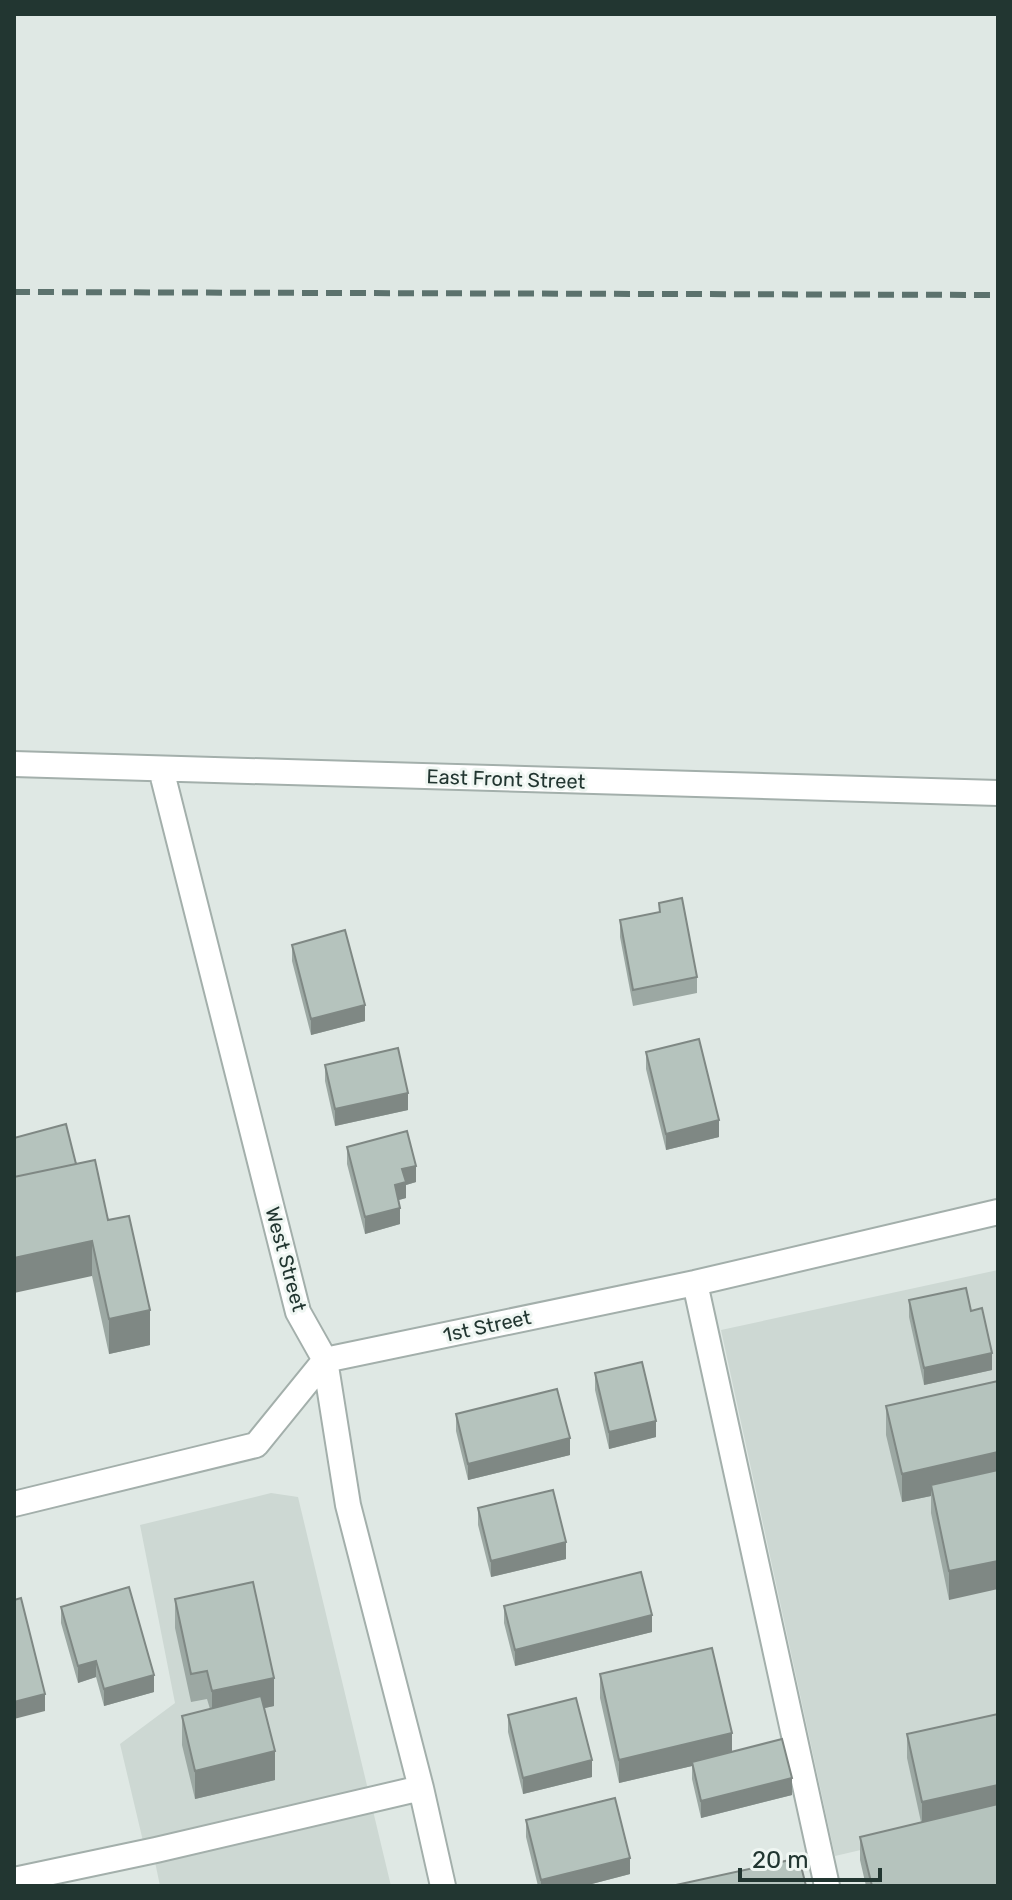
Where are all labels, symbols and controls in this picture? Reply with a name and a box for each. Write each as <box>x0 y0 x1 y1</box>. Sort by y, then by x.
street label: East Front Street <box>426 764 586 794</box>
street label: West Street <box>260 1204 312 1314</box>
street label: 1st Street <box>441 1305 533 1347</box>
scale bar <box>740 1832 880 1882</box>
text: 20 m <box>752 1846 809 1874</box>

